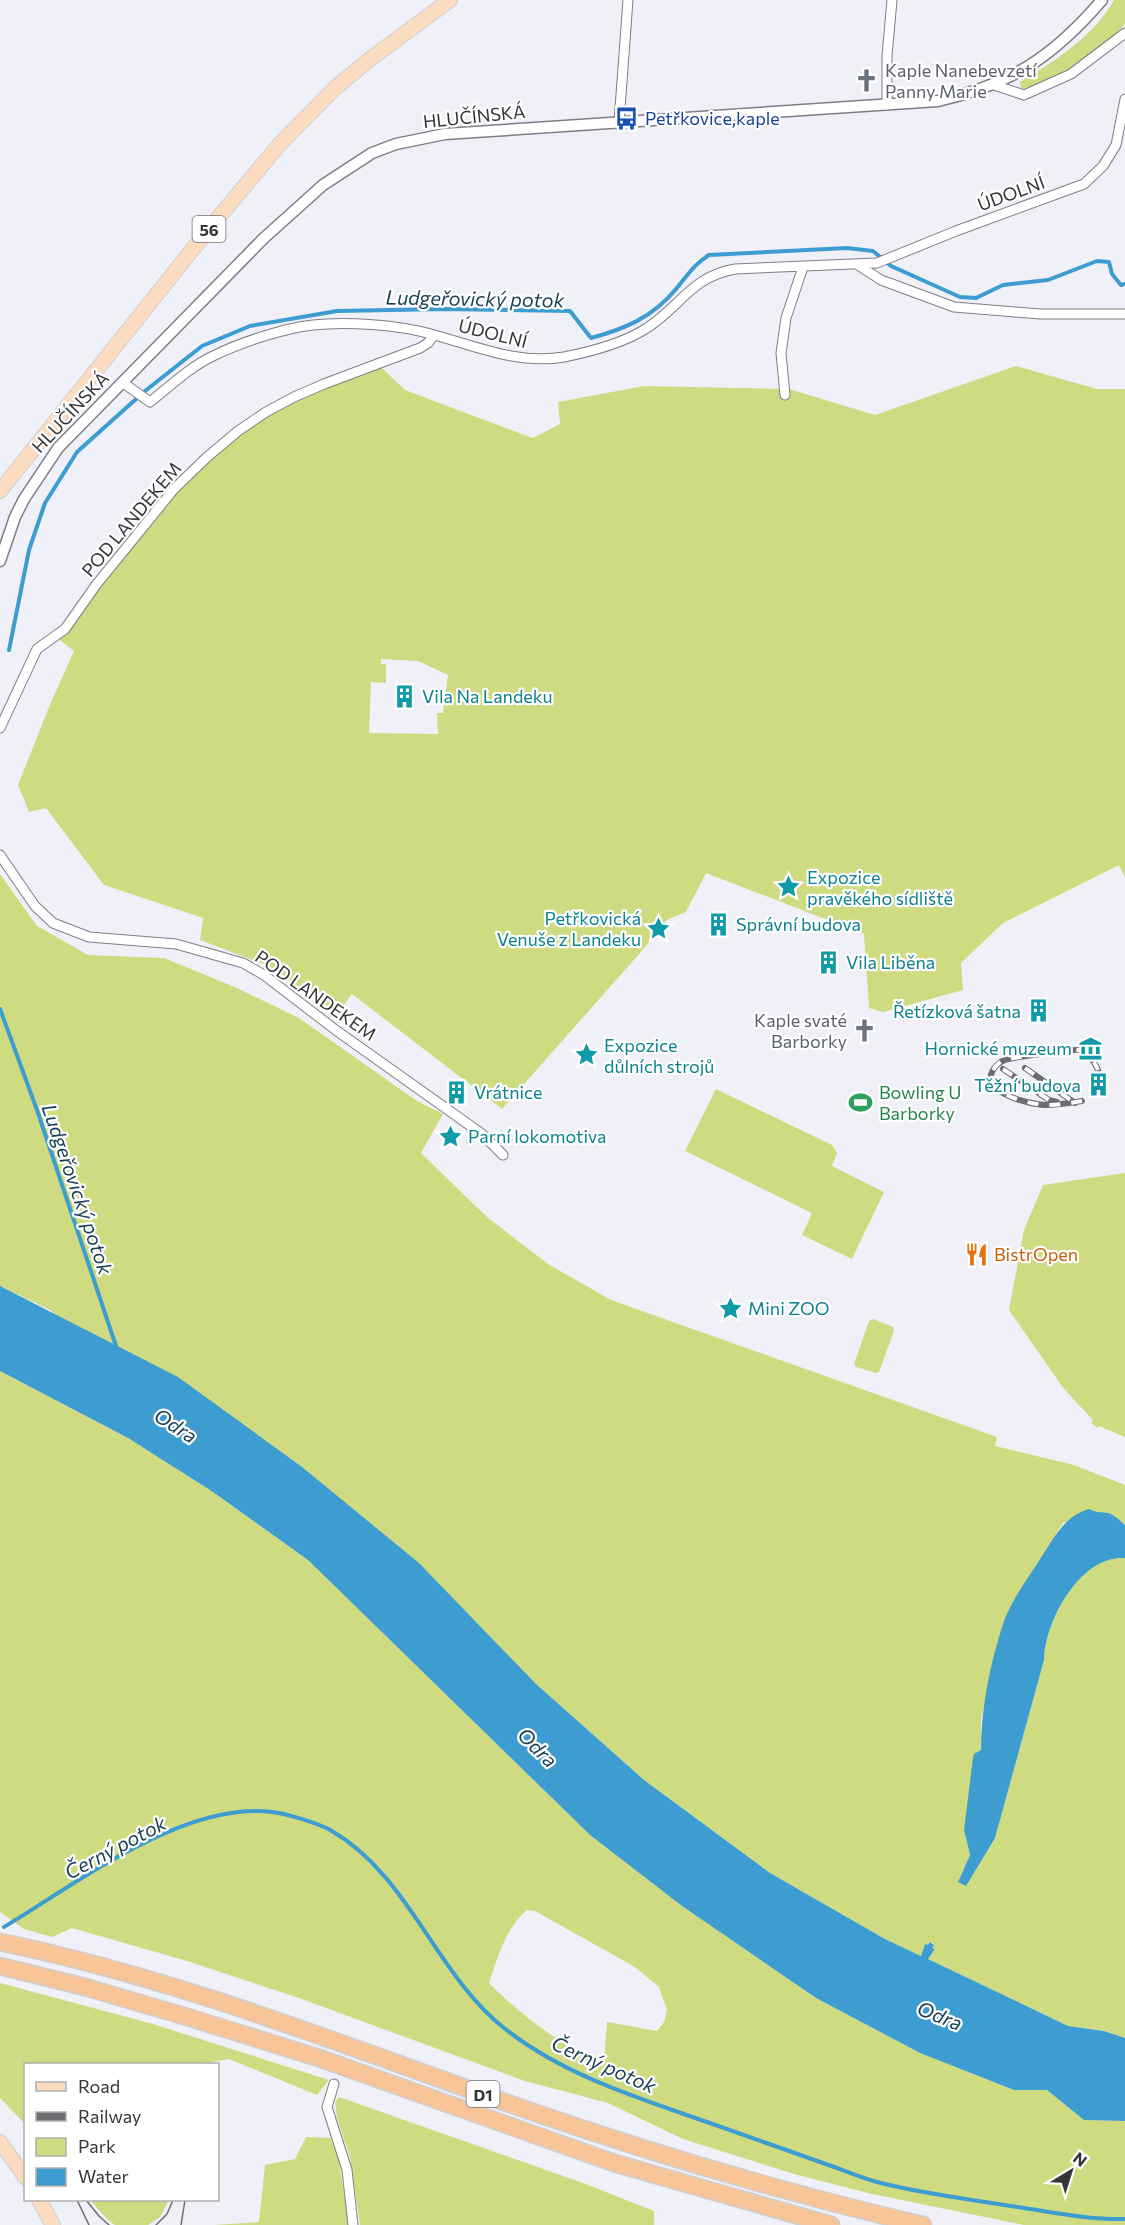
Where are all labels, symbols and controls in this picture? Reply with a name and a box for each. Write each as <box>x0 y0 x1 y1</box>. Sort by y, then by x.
place label: Kaple Nanebevzetí Panny Marie <box>885 59 1038 102</box>
church icon: Kaple Nanebevzetí Panny Marie <box>854 67 880 93</box>
street label: HLUČÍNSKÁ <box>422 100 526 132</box>
bus stop icon: Petřkovice,kaple <box>614 105 640 131</box>
place label: Petřkovice,kaple <box>645 107 780 129</box>
street label: ÚDOLNÍ <box>974 170 1049 215</box>
road number: 56 <box>192 216 226 242</box>
water label: Ludgeřovický potok <box>385 284 566 312</box>
street label: ÚDOLNÍ <box>456 314 531 352</box>
street label: HLUČÍNSKÁ <box>27 367 113 457</box>
street label: POD LANDEKEM <box>77 457 185 581</box>
building icon: Vila Na Landeku <box>391 683 417 709</box>
place label: Vila Na Landeku <box>422 685 553 707</box>
place label: Expozice pravěkého sídliště <box>807 866 953 909</box>
place icon: Expozice pravěkého sídliště <box>776 874 802 900</box>
place label: Petřkovická Venuše z Landeku <box>497 907 641 950</box>
building icon: Správní budova <box>705 911 731 937</box>
place label: Správní budova <box>736 913 861 935</box>
place icon: Petřkovická Venuše z Landeku <box>646 915 672 941</box>
street label: POD LANDEKEM <box>251 945 381 1045</box>
building icon: Vila Liběna <box>815 949 841 975</box>
place label: Vila Liběna <box>846 951 935 973</box>
building icon: Řetízková šatna <box>1026 998 1052 1024</box>
place label: Řetízková šatna <box>893 1000 1021 1022</box>
place label: Kaple svaté Barborky <box>754 1009 847 1052</box>
church icon: Kaple svaté Barborky <box>852 1017 878 1043</box>
place label: Expozice důlních strojů <box>604 1034 714 1077</box>
museum icon: Hornické muzeum <box>1077 1035 1103 1061</box>
place label: Hornické muzeum <box>924 1037 1072 1059</box>
place icon: Expozice důlních strojů <box>573 1042 599 1068</box>
building icon: Těžní budova <box>1086 1072 1112 1098</box>
place label: Těžní budova <box>974 1074 1081 1096</box>
building icon: Vrátnice <box>443 1079 469 1105</box>
place label: Vrátnice <box>474 1081 543 1103</box>
place label: Bowling U Barborky <box>879 1081 961 1124</box>
sports icon: Bowling U Barborky <box>848 1089 874 1115</box>
water label: Ludgeřovický potok <box>38 1101 119 1279</box>
place icon: Parní lokomotiva <box>437 1123 463 1149</box>
place label: Parní lokomotiva <box>468 1125 607 1147</box>
restaurant icon: BistrOpen <box>963 1241 989 1267</box>
place label: BistrOpen <box>994 1243 1078 1265</box>
place icon: Mini ZOO <box>717 1295 743 1321</box>
place label: Mini ZOO <box>748 1297 830 1319</box>
water label: Odra <box>150 1402 202 1448</box>
water label: Odra <box>513 1722 563 1772</box>
water label: Černý potok <box>60 1810 171 1884</box>
water label: Odra <box>914 1995 966 2035</box>
water label: Černý potok <box>548 2030 661 2098</box>
legend <box>24 2063 219 2201</box>
text: Road <box>78 2075 120 2097</box>
road number: D1 <box>466 2081 500 2107</box>
text: Railway <box>78 2105 141 2127</box>
text: Park <box>78 2135 116 2157</box>
north arrow <box>1041 2141 1101 2201</box>
text: N <box>1070 2148 1091 2170</box>
text: Water <box>78 2165 129 2187</box>

